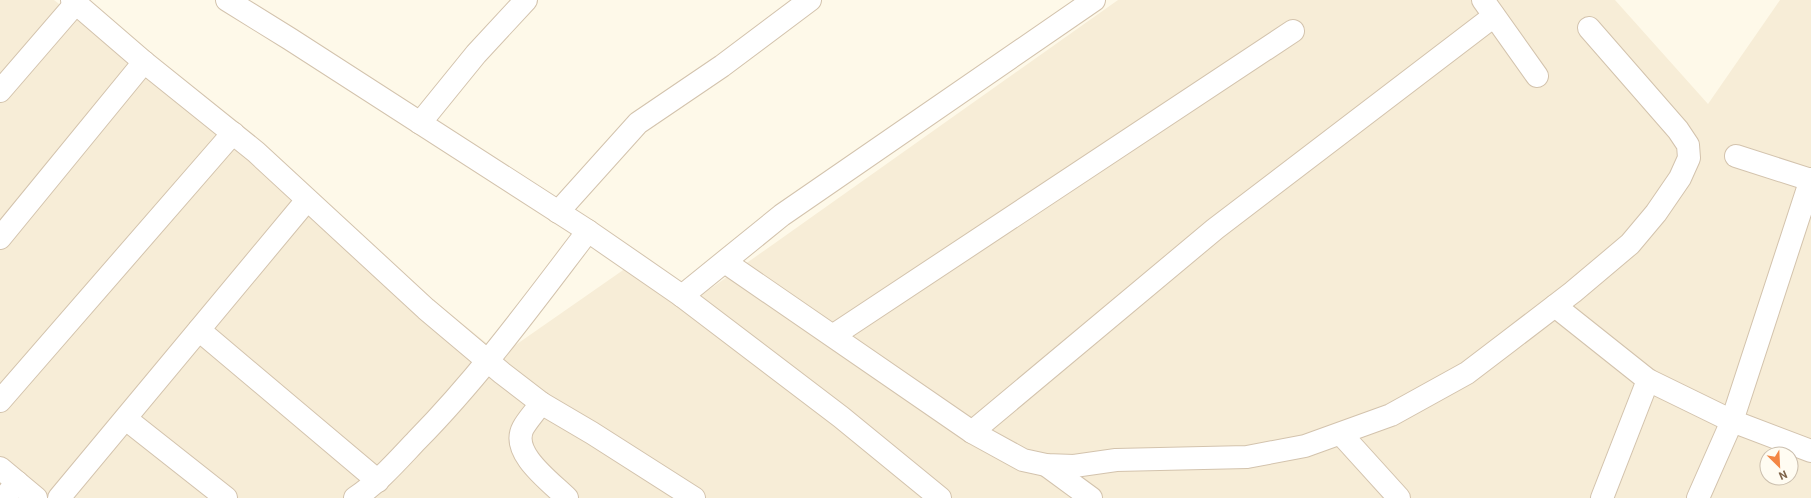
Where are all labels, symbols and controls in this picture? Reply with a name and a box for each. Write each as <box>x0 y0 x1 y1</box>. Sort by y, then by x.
north arrow <box>1759 446 1799 486</box>
text: N <box>1776 467 1789 482</box>

